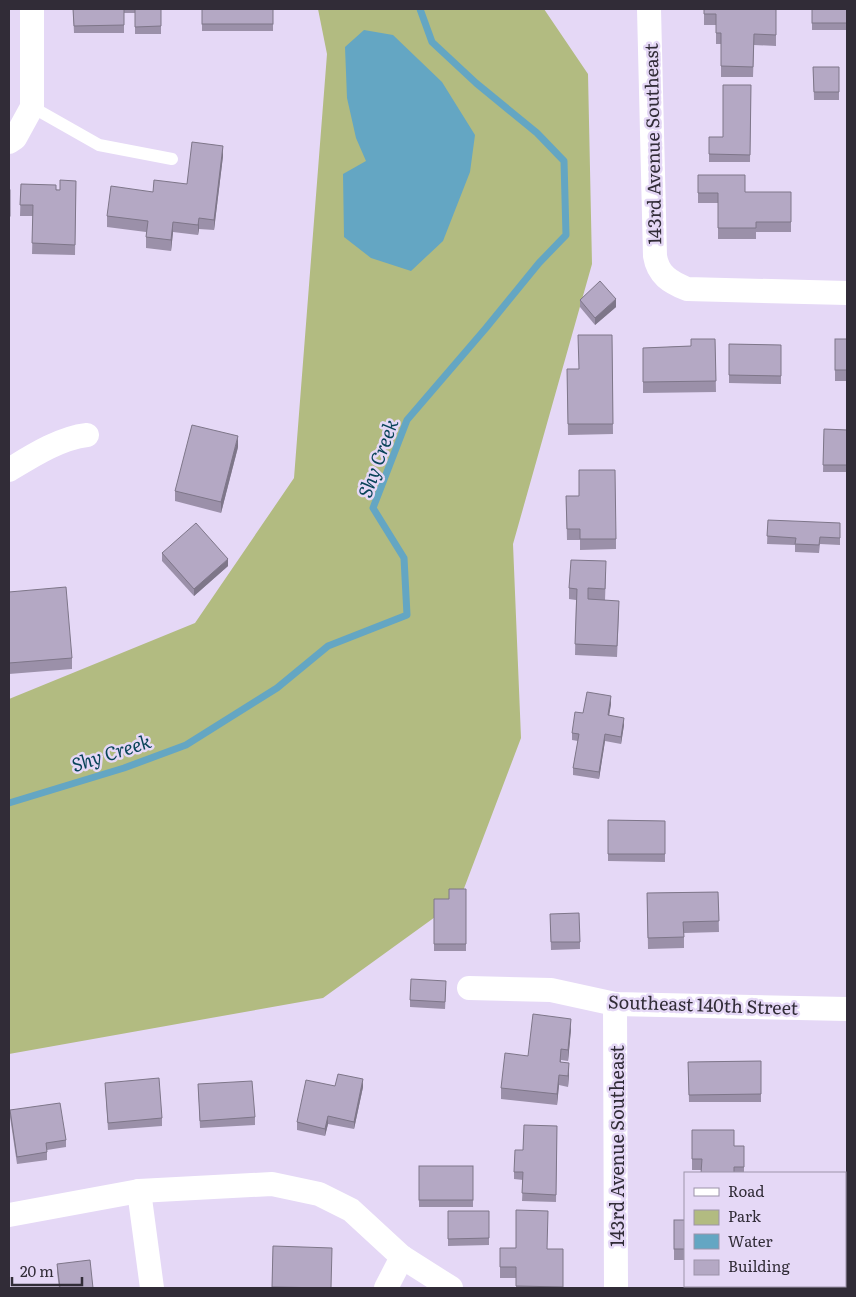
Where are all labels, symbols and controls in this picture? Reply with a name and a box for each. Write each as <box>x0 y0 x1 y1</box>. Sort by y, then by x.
street label: 143rd Avenue Southeast <box>637 42 667 245</box>
water label: Shy Creek <box>350 414 404 501</box>
water label: Shy Creek <box>68 726 155 778</box>
street label: Southeast 140th Street <box>608 987 799 1021</box>
street label: 143rd Avenue Southeast <box>603 1045 630 1247</box>
legend <box>684 1172 846 1287</box>
text: Road <box>728 1179 764 1202</box>
text: Park <box>728 1204 762 1227</box>
text: Water <box>728 1229 773 1252</box>
scale bar <box>12 1254 82 1286</box>
text: Building <box>728 1254 790 1277</box>
text: 20 m <box>20 1259 54 1282</box>

